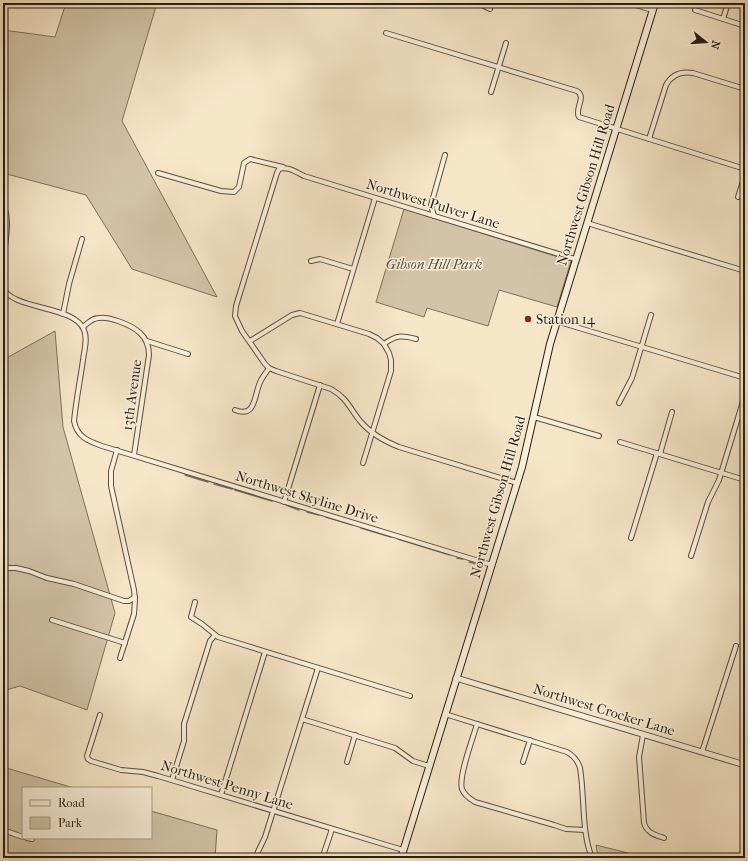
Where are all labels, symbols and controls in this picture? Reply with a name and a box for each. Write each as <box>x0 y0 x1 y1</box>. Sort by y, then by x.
north arrow <box>686 22 726 62</box>
text: N <box>707 39 723 51</box>
street label: Northwest Gibson Hill Road <box>553 102 619 268</box>
street label: Northwest Pulver Lane <box>364 176 502 232</box>
park label: Gibson Hill Park <box>386 256 482 273</box>
place label: Station 14 <box>536 311 596 328</box>
marker: Station 14 <box>523 314 533 324</box>
street label: 13th Avenue <box>119 358 145 432</box>
street label: Northwest Gibson Hill Road <box>467 414 529 580</box>
street label: Northwest Skyline Drive <box>234 467 380 527</box>
street label: Northwest Crocker Lane <box>531 680 677 740</box>
street label: Northwest Penny Lane <box>159 757 295 813</box>
legend <box>22 787 152 839</box>
text: Road <box>58 796 85 810</box>
text: Park <box>58 816 83 830</box>

